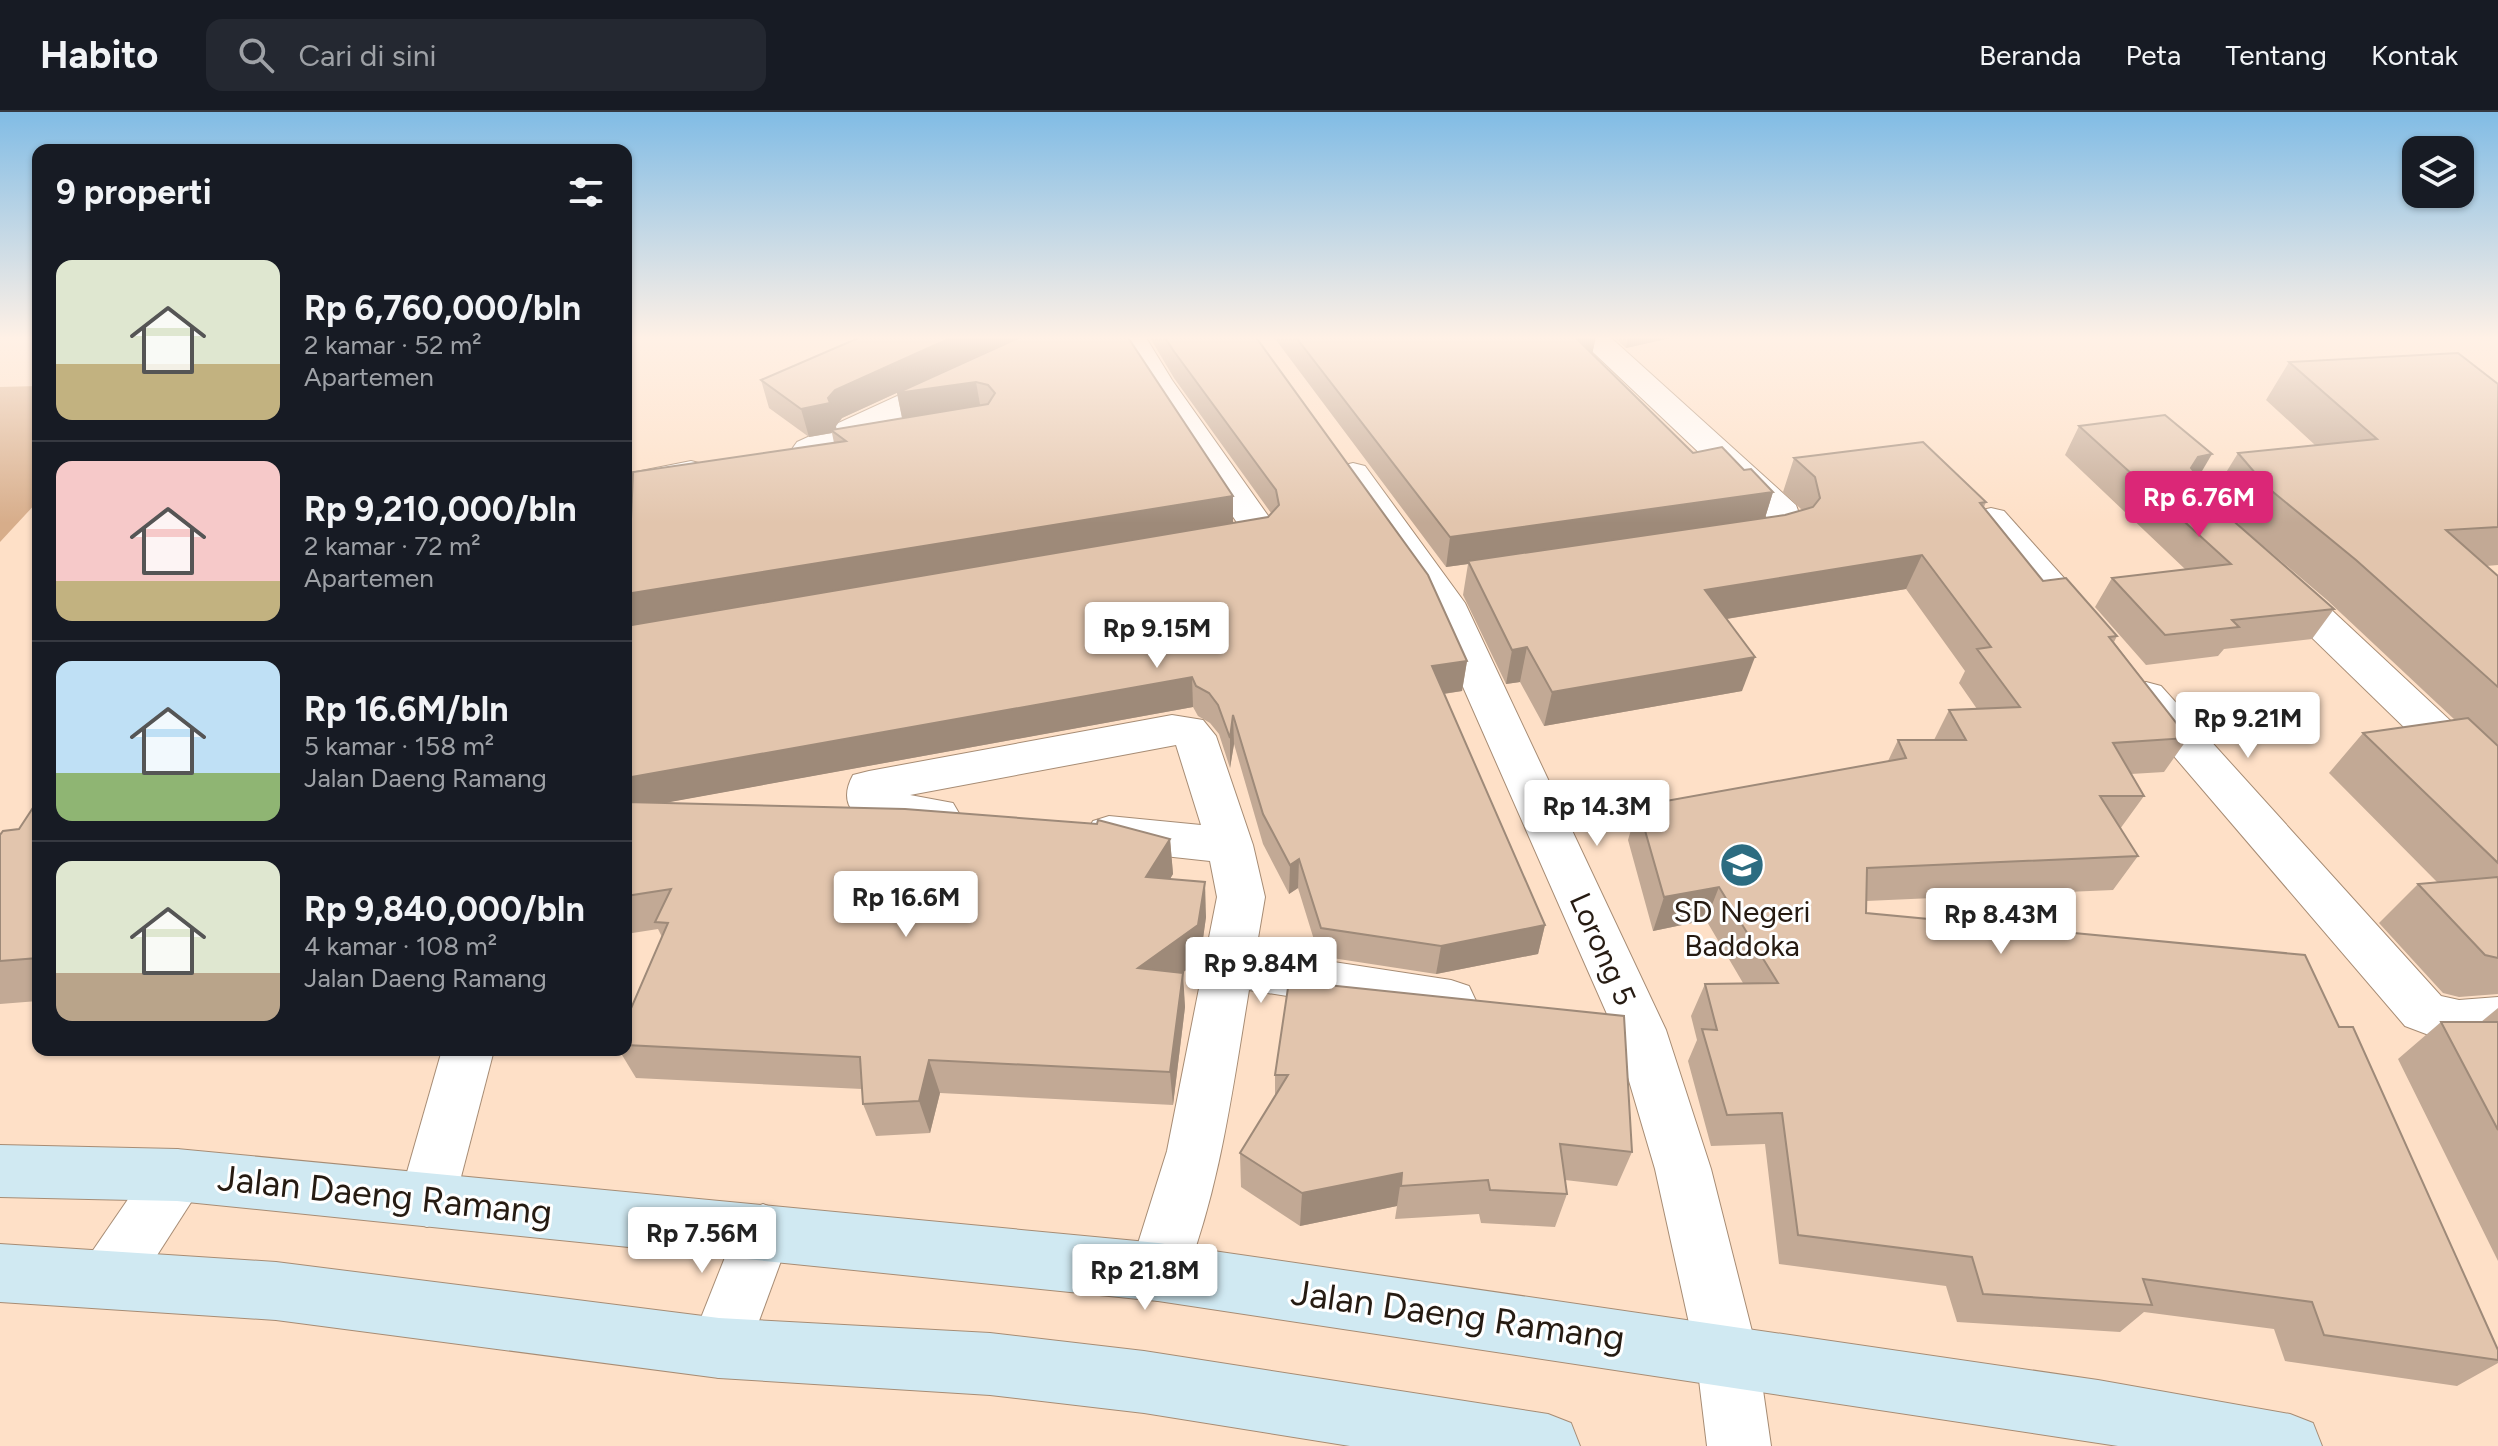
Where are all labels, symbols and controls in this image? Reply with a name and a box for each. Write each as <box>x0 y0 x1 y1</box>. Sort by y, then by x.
search box <box>206 19 766 91</box>
text: Habito <box>40 32 158 78</box>
icon: search <box>234 33 278 77</box>
text: Cari di sini <box>298 37 436 74</box>
text: Beranda <box>1979 38 2081 72</box>
text: Peta <box>2125 38 2181 72</box>
text: Tentang <box>2225 38 2327 72</box>
text: Kontak <box>2371 38 2458 72</box>
map controls <box>2402 136 2474 208</box>
button: layers <box>2402 136 2474 208</box>
icon: filters <box>564 170 608 214</box>
text: 9 properti <box>56 172 212 213</box>
text: Rp 6,760,000/bln <box>304 288 581 329</box>
icon: home <box>120 292 216 388</box>
text: 2 kamar · 52 m² <box>304 329 482 361</box>
text: Apartemen <box>304 361 434 393</box>
pin: Rp 6.76M <box>2116 471 2282 539</box>
text: Rp 6.76M <box>2143 481 2255 513</box>
text: Rp 9,210,000/bln <box>304 489 576 530</box>
icon: home <box>120 493 216 589</box>
text: 2 kamar · 72 m² <box>304 530 481 562</box>
text: Apartemen <box>304 562 434 594</box>
pin: Rp 9.15M <box>1074 602 1240 670</box>
text: Rp 9.15M <box>1103 612 1211 644</box>
text: Rp 16.6M/bln <box>304 689 508 730</box>
pin: Rp 9.21M <box>2165 692 2331 760</box>
icon: home <box>120 693 216 789</box>
text: Rp 9.21M <box>2194 702 2302 734</box>
text: 5 kamar · 158 m² <box>304 730 494 762</box>
text: Jalan Daeng Ramang <box>304 762 547 794</box>
pin: Rp 14.3M <box>1514 780 1680 848</box>
text: Rp 14.3M <box>1542 790 1652 822</box>
school or university icon: SD Negeri Baddoka <box>1718 841 1766 889</box>
pin: Rp 16.6M <box>823 871 989 939</box>
text: Rp 16.6M <box>852 881 960 913</box>
street label: Lorong 5 <box>1562 887 1644 1011</box>
pin: Rp 8.43M <box>1918 888 2084 956</box>
text: Rp 9,840,000/bln <box>304 889 585 930</box>
icon: home <box>120 893 216 989</box>
place label: SD Negeri Baddoka <box>1673 893 1811 964</box>
text: Rp 8.43M <box>1944 898 2058 930</box>
text: 4 kamar · 108 m² <box>304 930 497 962</box>
pin: Rp 9.84M <box>1178 937 1344 1005</box>
text: Rp 9.84M <box>1204 947 1318 979</box>
text: Jalan Daeng Ramang <box>304 962 547 994</box>
street label: Jalan Daeng Ramang <box>216 1156 554 1234</box>
pin: Rp 7.56M <box>619 1207 785 1275</box>
text: Rp 7.56M <box>646 1217 758 1249</box>
pin: Rp 21.8M <box>1062 1244 1228 1312</box>
text: Rp 21.8M <box>1090 1254 1200 1286</box>
street label: Jalan Daeng Ramang <box>1289 1270 1627 1360</box>

